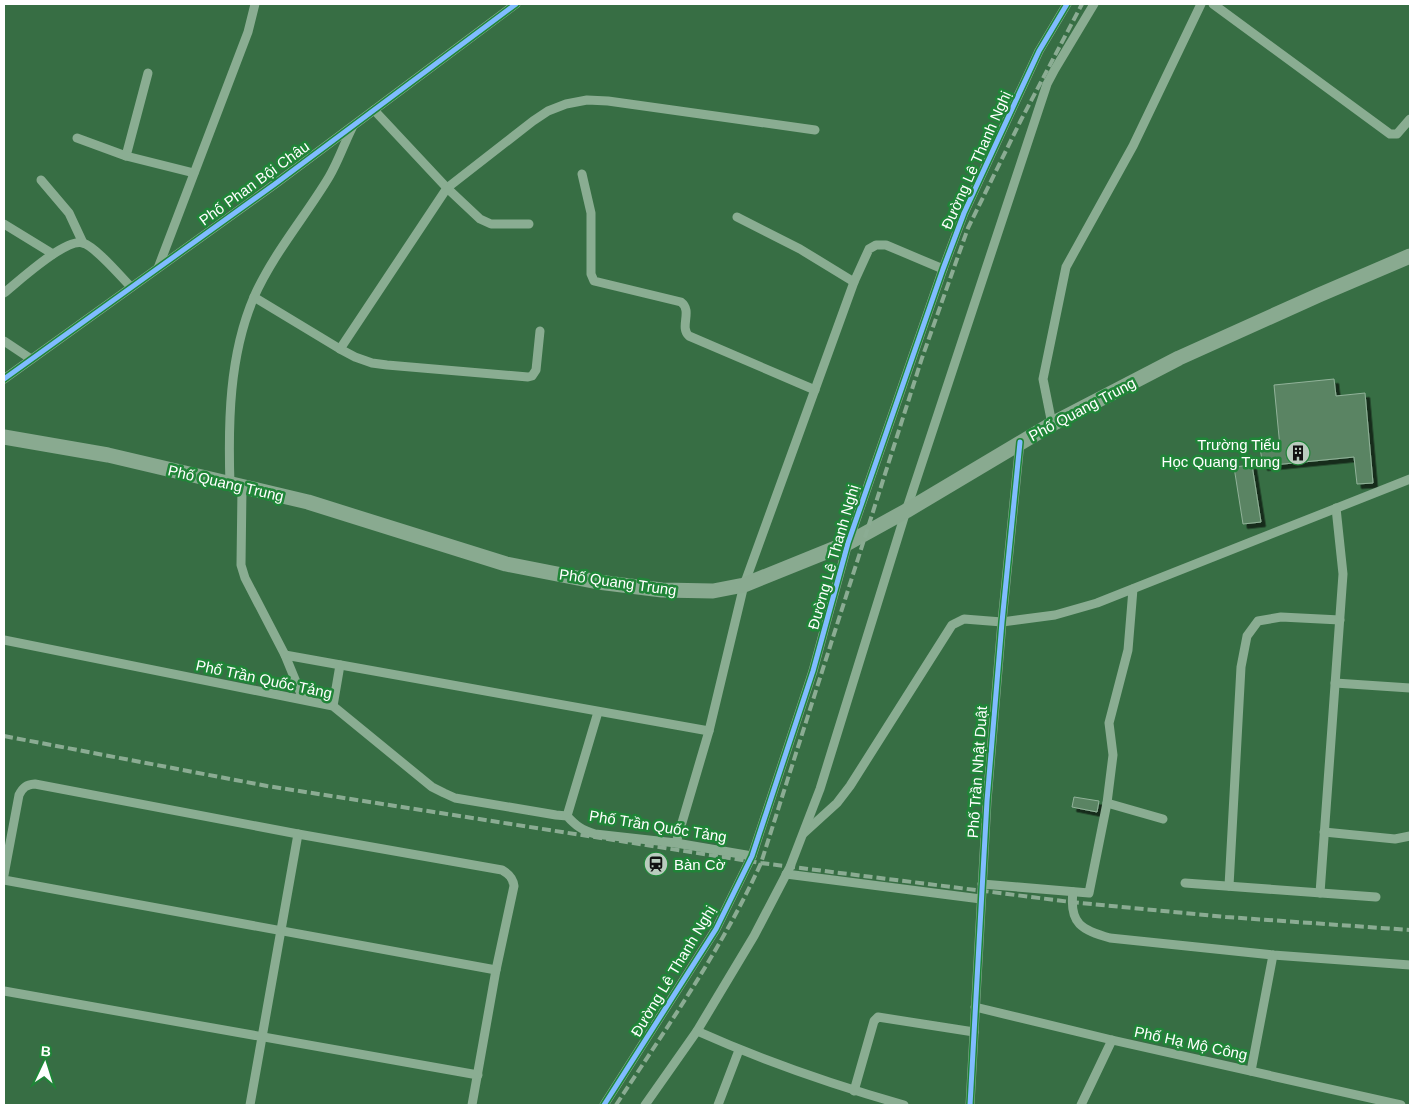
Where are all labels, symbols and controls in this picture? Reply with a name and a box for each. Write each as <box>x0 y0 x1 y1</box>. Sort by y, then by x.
street label: Đường Lê Thanh Nghị <box>938 88 1014 232</box>
street label: Phố Phan Bội Châu <box>196 137 312 229</box>
street label: Phố Quang Trung <box>1026 374 1138 444</box>
place label: Trường Tiểu Học Quang Trung <box>1162 436 1280 470</box>
building icon: Trường Tiểu Học Quang Trung <box>1285 440 1311 466</box>
street label: Phố Quang Trung <box>166 461 286 505</box>
street label: Đường Lê Thanh Nghị <box>804 483 862 631</box>
street label: Phố Quang Trung <box>558 565 678 599</box>
street label: Phố Trần Quốc Tảng <box>194 656 334 702</box>
street label: Phố Trần Nhật Duật <box>964 704 990 839</box>
street label: Phố Trần Quốc Tảng <box>588 807 728 845</box>
station icon: Bàn Cờ <box>643 851 669 877</box>
place label: Bàn Cờ <box>674 856 726 873</box>
street label: Đường Lê Thanh Nghị <box>627 902 719 1040</box>
street label: Phố Hạ Mộ Công <box>1133 1023 1249 1063</box>
north arrow <box>20 1039 70 1089</box>
text: B <box>40 1043 52 1059</box>

